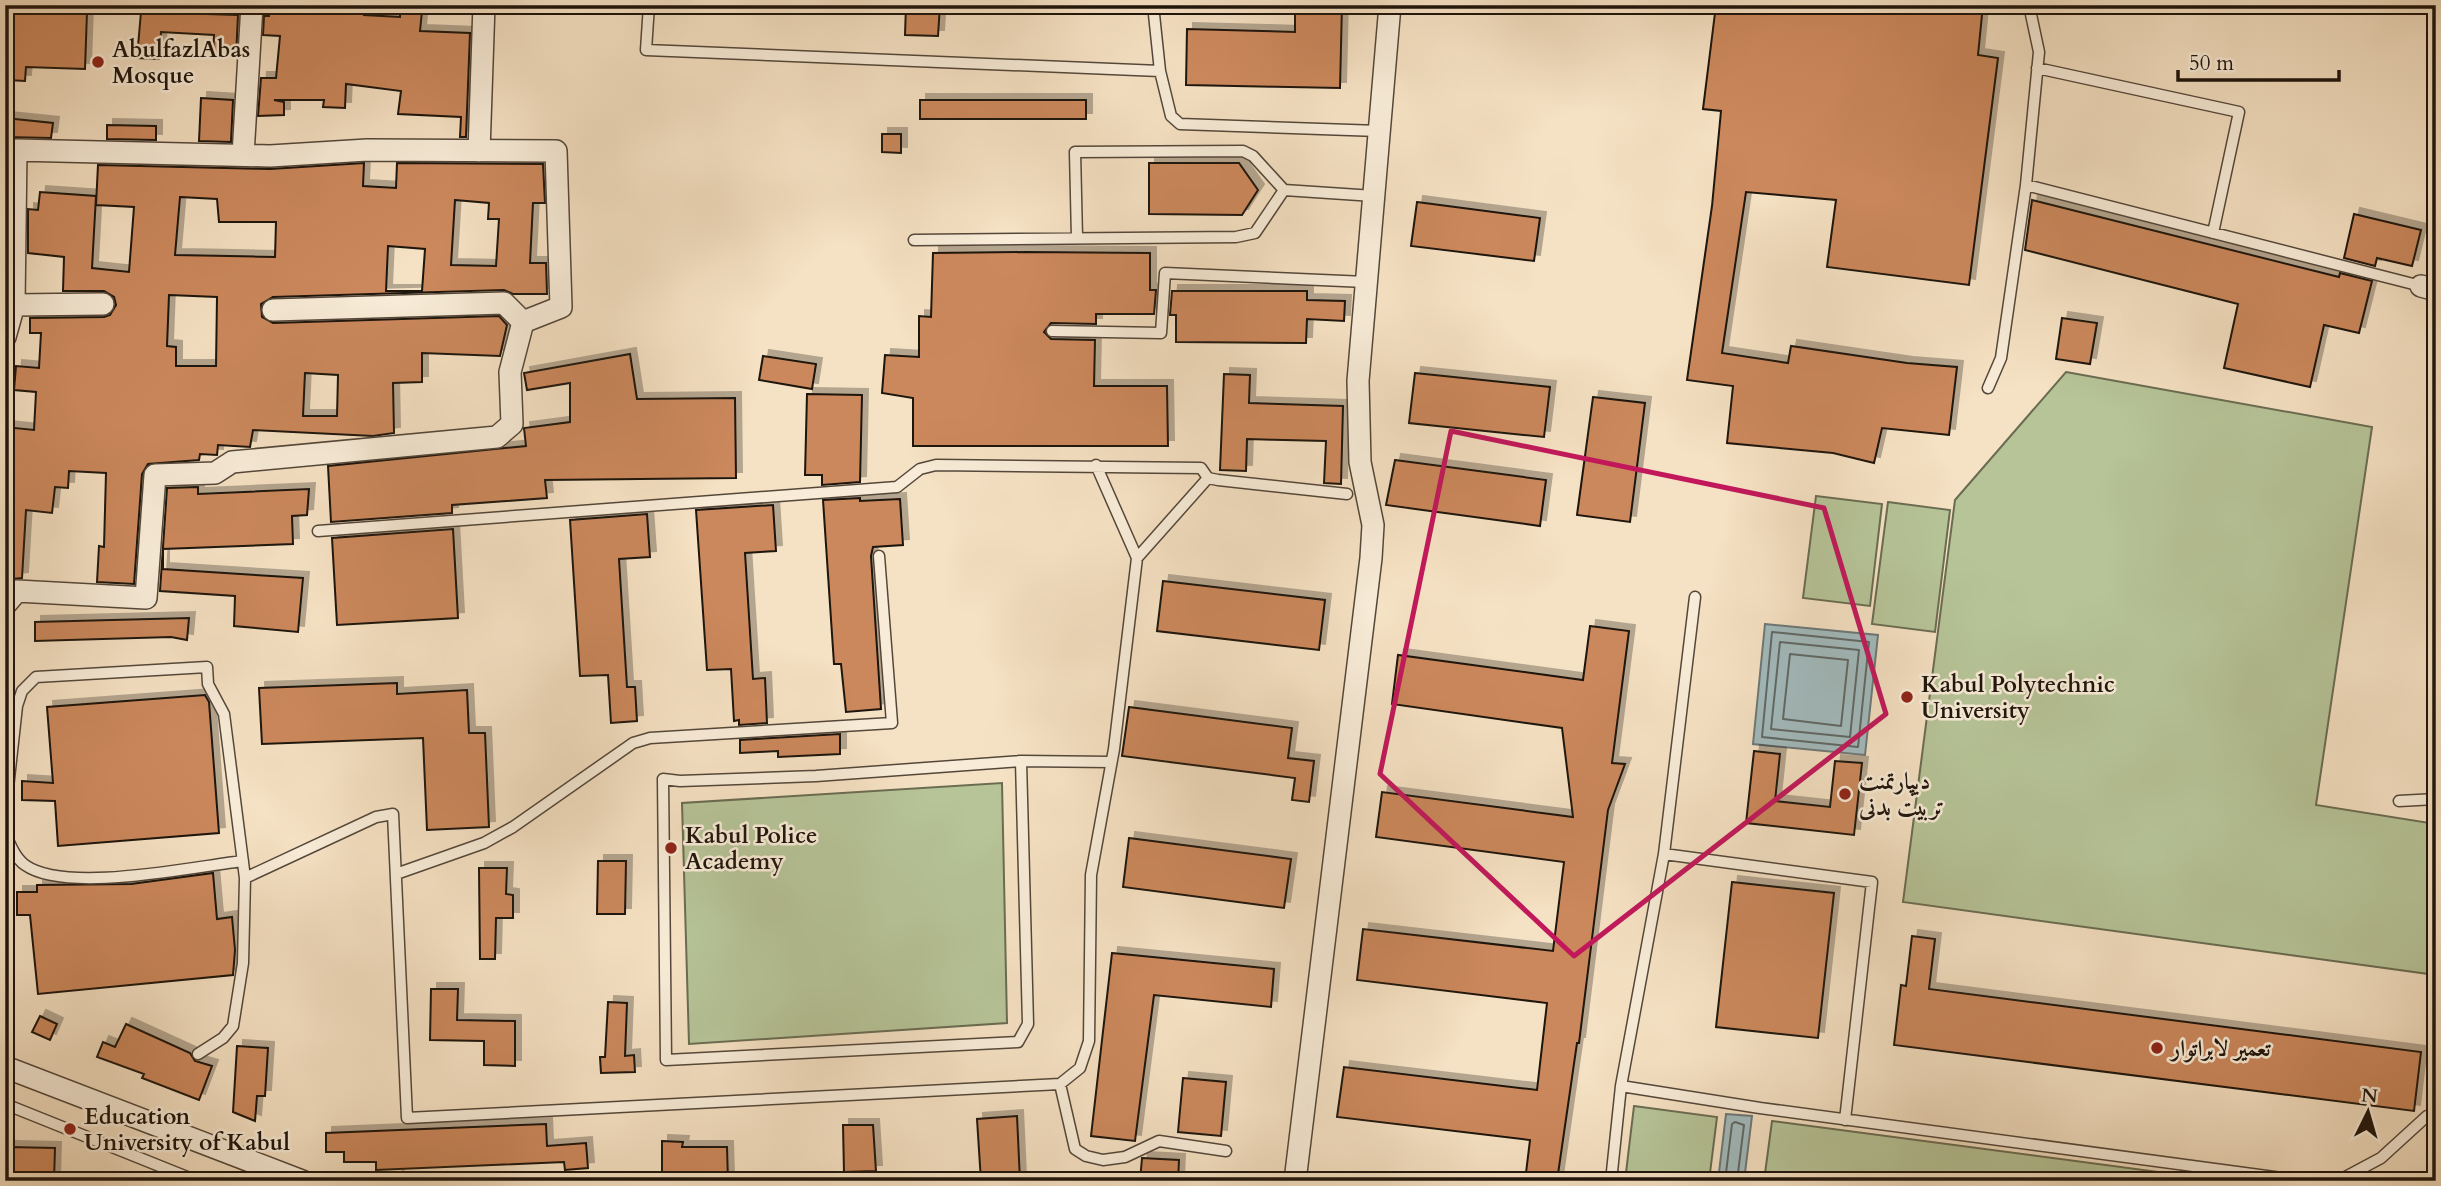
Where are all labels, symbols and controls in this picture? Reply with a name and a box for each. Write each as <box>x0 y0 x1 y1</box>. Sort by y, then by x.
place label: AbulfazlAbas Mosque <box>112 34 250 91</box>
scale bar <box>2178 38 2340 82</box>
text: 50 m <box>2189 49 2234 78</box>
marker: AbulfazlAbas Mosque <box>90 54 106 70</box>
place label: Kabul Polytechnic University <box>1921 669 2115 726</box>
marker: Kabul Polytechnic University <box>1899 689 1915 705</box>
place label: دیپارتمنت تربیت بدنی <box>1858 766 1944 823</box>
marker: دیپارتمنت تربیت بدنی <box>1837 786 1853 802</box>
place label: Kabul Police Academy <box>685 820 817 877</box>
marker: Kabul Police Academy <box>663 840 679 856</box>
place label: تعمیر لابراتوار <box>2168 1033 2271 1064</box>
marker: تعمیر لابراتوار <box>2149 1040 2165 1056</box>
north arrow <box>2332 1078 2402 1148</box>
text: N <box>2360 1082 2379 1110</box>
place label: Education University of Kabul <box>84 1101 290 1158</box>
marker: Education University of Kabul <box>62 1121 78 1137</box>

